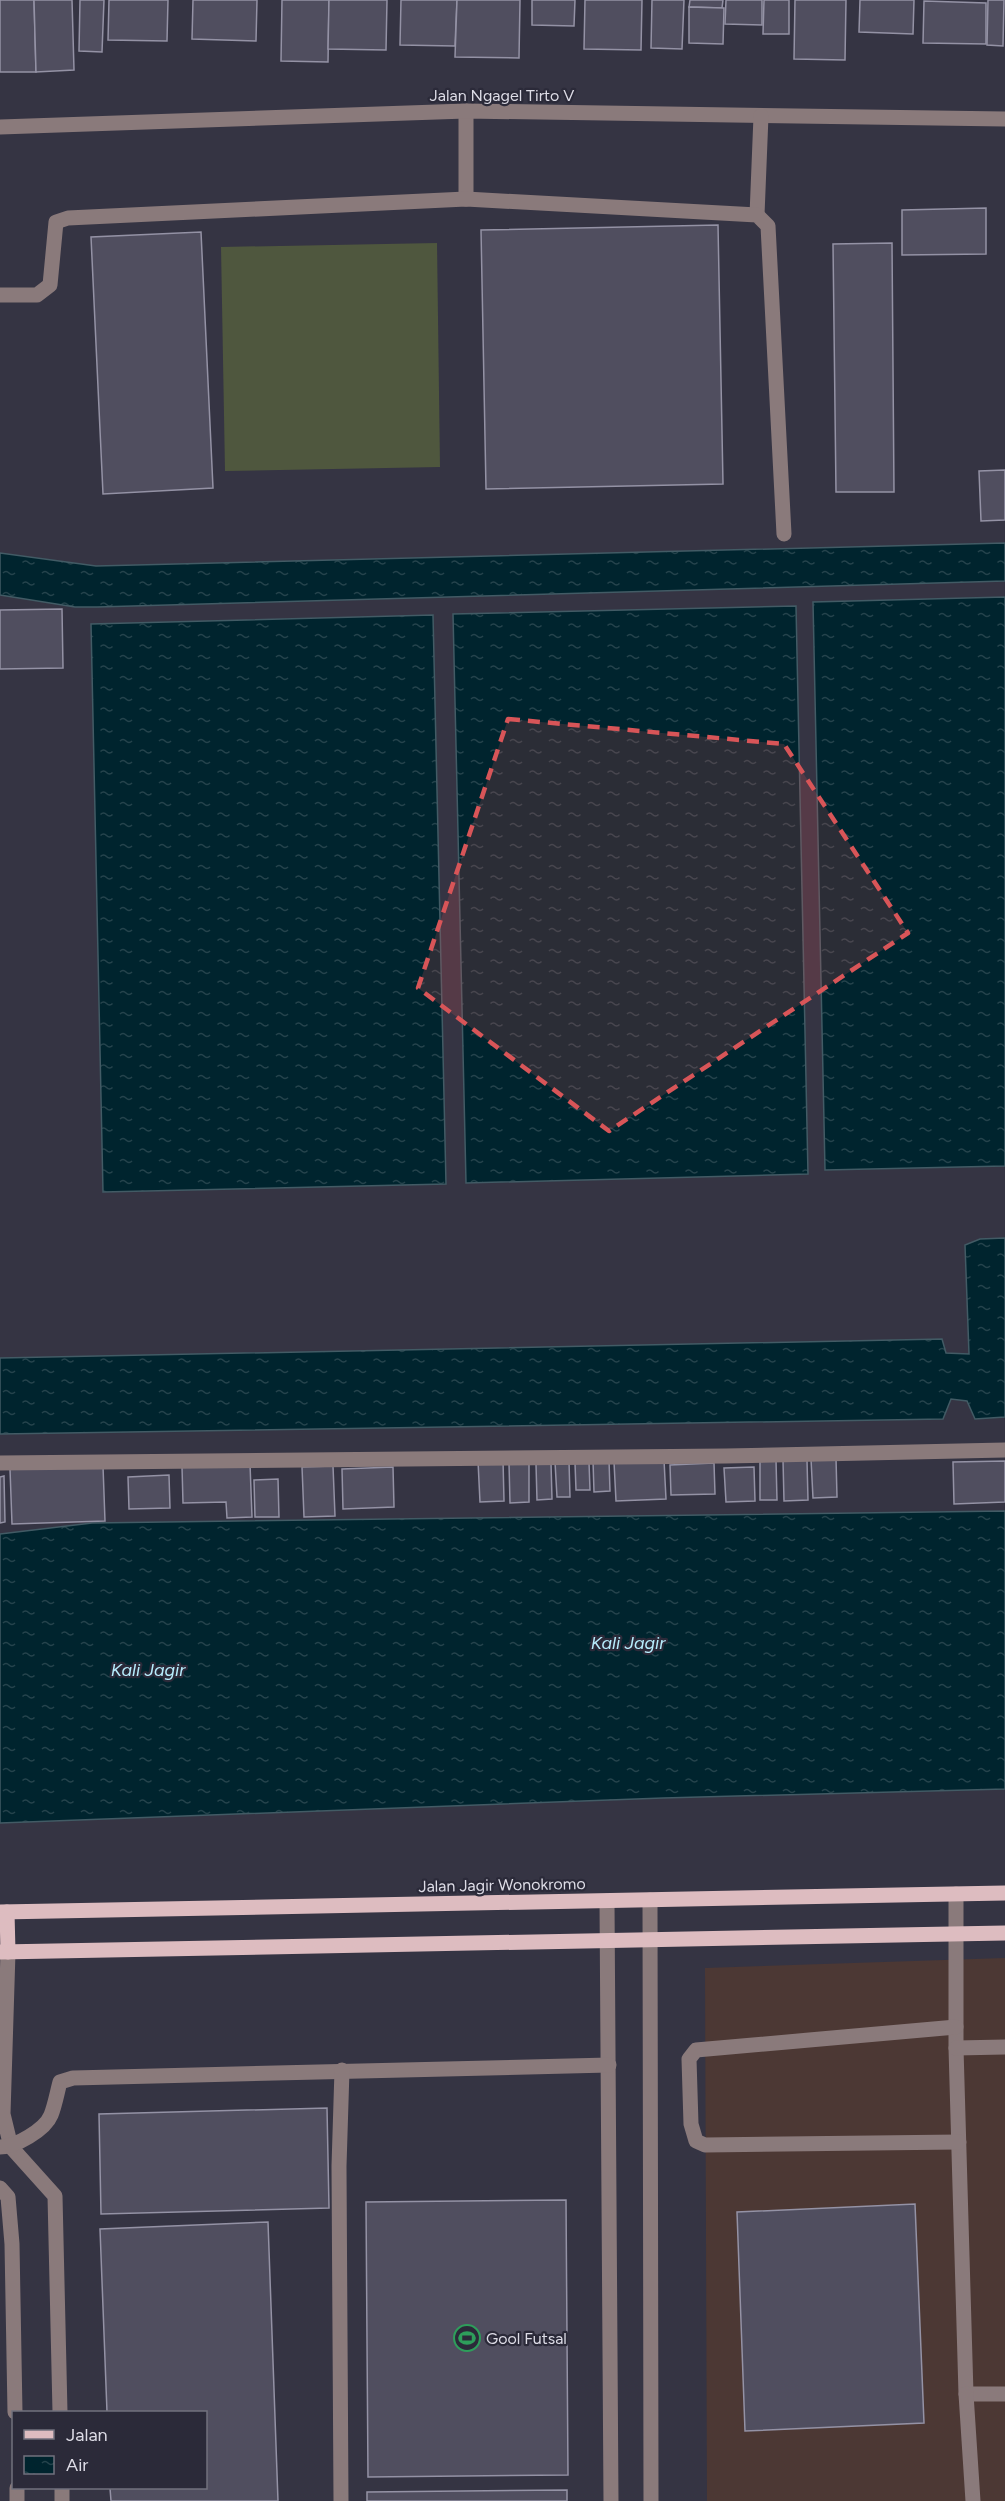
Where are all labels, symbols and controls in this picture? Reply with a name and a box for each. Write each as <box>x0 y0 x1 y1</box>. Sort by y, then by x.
street label: Jalan Ngagel Tirto V <box>430 86 574 105</box>
water label: Kali Jagir <box>591 1632 666 1654</box>
water label: Kali Jagir <box>111 1659 186 1681</box>
street label: Jalan Jagir Wonokromo <box>418 1874 586 1896</box>
sports icon: Gool Futsal <box>452 2323 482 2353</box>
place label: Gool Futsal <box>486 2329 567 2348</box>
legend <box>12 2411 207 2489</box>
text: Jalan <box>66 2424 108 2446</box>
text: Air <box>66 2454 88 2476</box>

